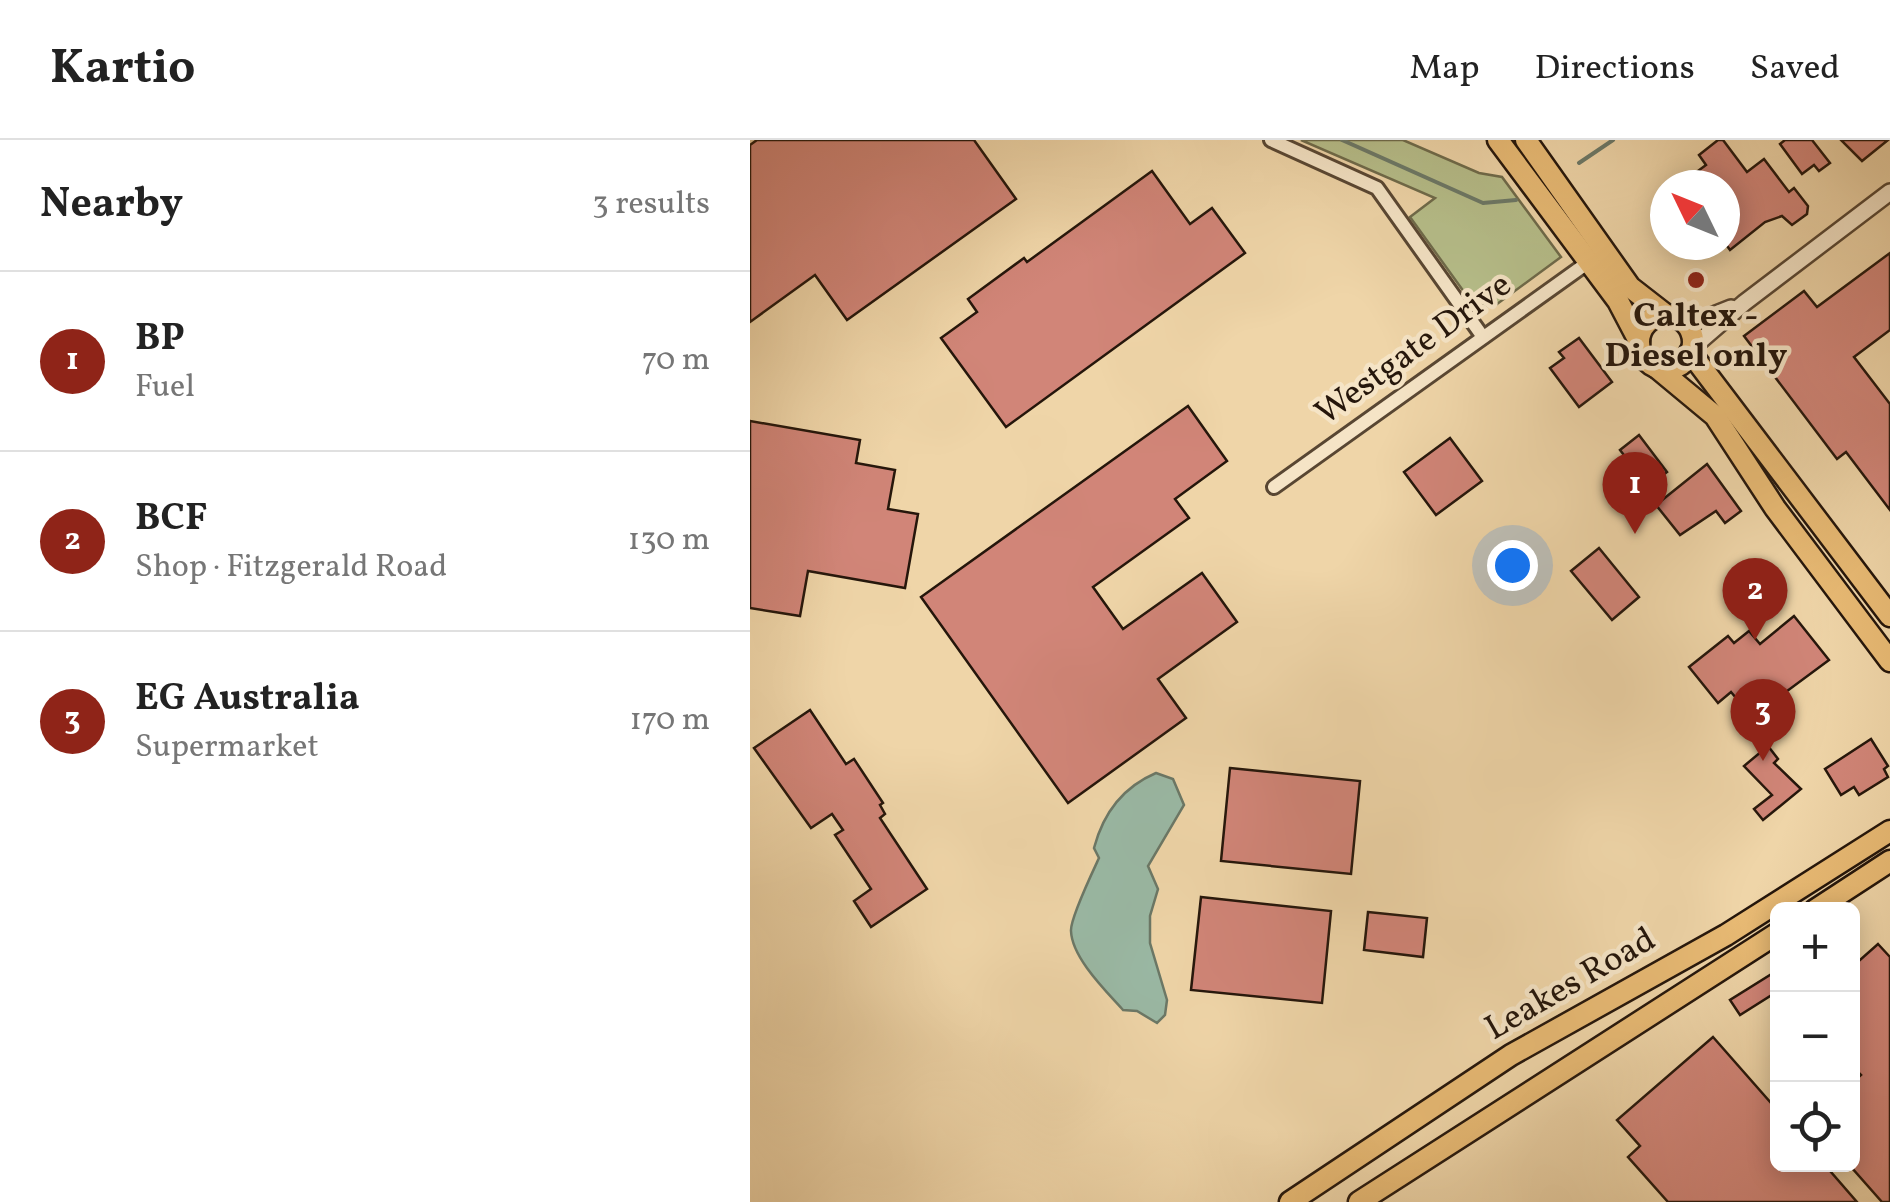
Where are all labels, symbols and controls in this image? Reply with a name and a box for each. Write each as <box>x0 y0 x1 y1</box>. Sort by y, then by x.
text: Kartio <box>50 36 195 103</box>
text: Map <box>1409 45 1480 93</box>
text: Directions <box>1535 45 1695 93</box>
text: Saved <box>1750 45 1840 93</box>
north arrow <box>1650 170 1740 260</box>
text: Nearby <box>40 176 183 235</box>
text: 3 results <box>592 183 710 227</box>
street label: Westgate Drive <box>1306 262 1522 438</box>
marker: Caltex - Diesel only <box>1685 269 1707 291</box>
place label: Caltex - Diesel only <box>1605 293 1788 381</box>
text: BP <box>135 313 185 366</box>
text: 1 <box>66 339 79 383</box>
text: 70 m <box>642 339 710 383</box>
text: Fuel <box>135 366 195 410</box>
pin: 1 <box>1602 452 1668 534</box>
text: BCF <box>135 493 207 546</box>
text: 2 <box>64 519 81 563</box>
text: 130 m <box>628 519 710 563</box>
your location <box>1487 540 1538 591</box>
text: Shop · Fitzgerald Road <box>135 546 447 590</box>
pin: 2 <box>1722 558 1788 640</box>
text: EG Australia <box>135 673 360 726</box>
pin: 3 <box>1730 678 1796 761</box>
text: 3 <box>64 699 81 743</box>
text: 170 m <box>629 699 710 743</box>
text: Supermarket <box>135 726 319 770</box>
map controls <box>1770 902 1860 1172</box>
button: + <box>1770 902 1860 992</box>
street label: Leakes Road <box>1477 917 1665 1053</box>
button: − <box>1770 992 1860 1082</box>
button: locate <box>1770 1082 1860 1172</box>

